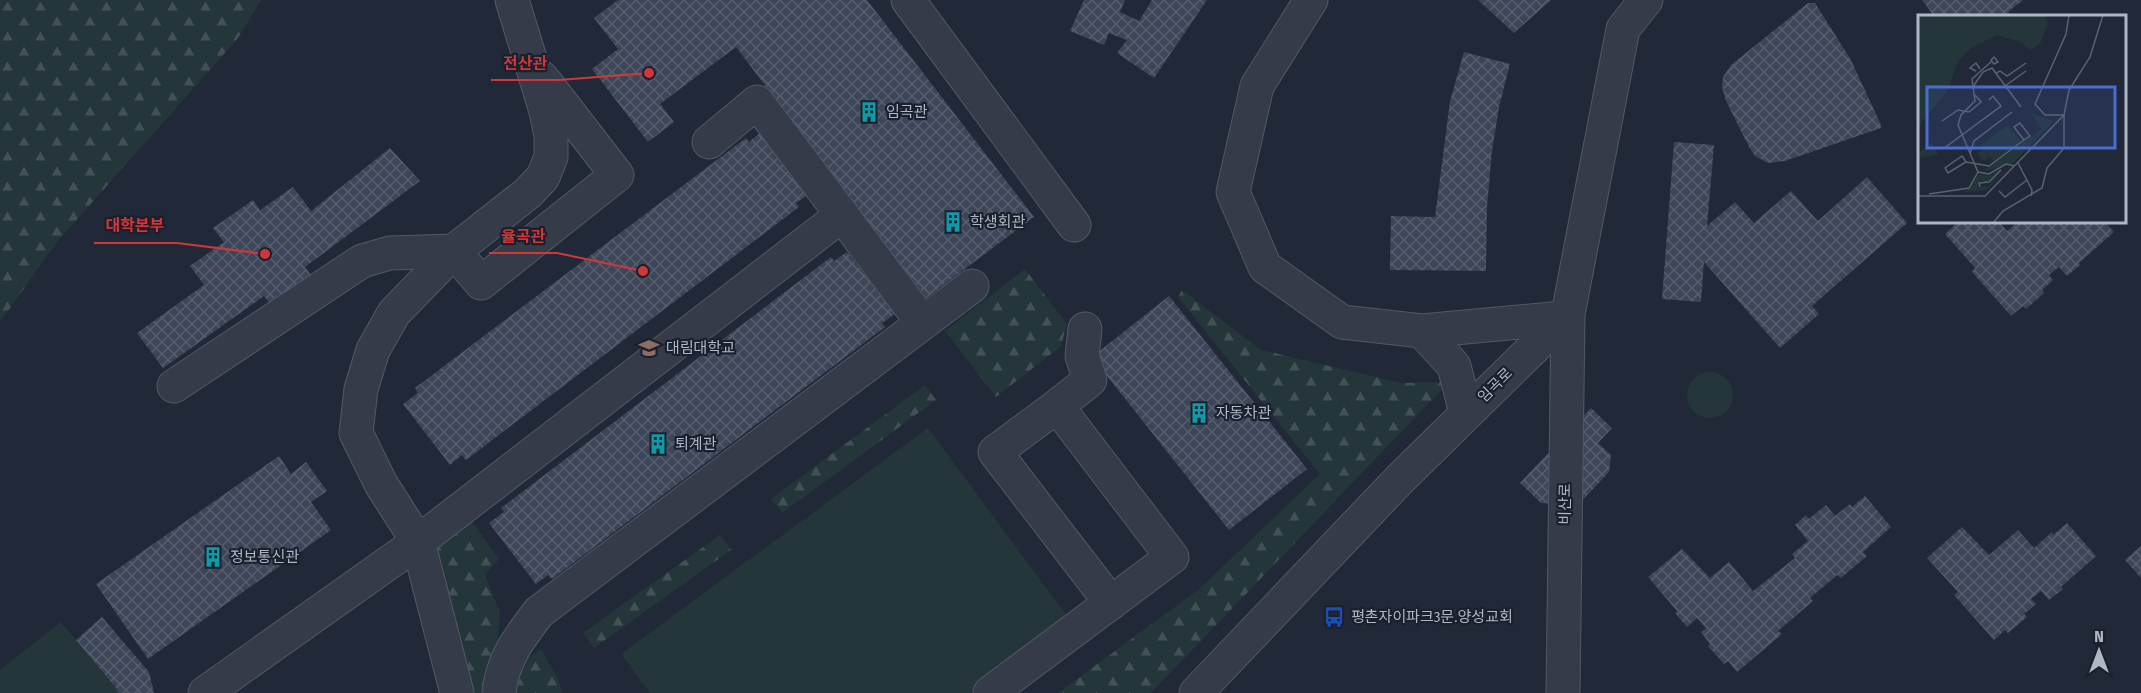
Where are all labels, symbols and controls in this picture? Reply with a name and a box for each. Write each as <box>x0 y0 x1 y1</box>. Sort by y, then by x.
inset map <box>1918 15 2126 224</box>
callout: 전산관 <box>491 46 559 80</box>
text: 전산관 <box>503 54 547 73</box>
building icon: 임곡관 <box>857 100 881 124</box>
place label: 임곡관 <box>886 103 928 121</box>
callout: 대학본부 <box>94 209 177 243</box>
building icon: 학생회관 <box>941 210 965 234</box>
place label: 학생회관 <box>970 213 1025 231</box>
text: 대학본부 <box>106 216 164 235</box>
callout: 율곡관 <box>489 219 557 253</box>
text: 율곡관 <box>501 227 545 246</box>
school or university icon: 대림대학교 <box>637 336 661 360</box>
place label: 대림대학교 <box>666 339 735 357</box>
street label: 임곡로 <box>1474 364 1516 406</box>
building icon: 자동차관 <box>1187 401 1211 425</box>
place label: 자동차관 <box>1216 404 1271 422</box>
building icon: 퇴계관 <box>646 432 670 456</box>
place label: 퇴계관 <box>675 435 717 453</box>
street label: 비산로 <box>1556 483 1574 525</box>
building icon: 정보통신관 <box>201 545 225 569</box>
place label: 정보통신관 <box>230 548 299 566</box>
bus stop icon: 평촌자이파크3문.양성교회 <box>1322 605 1346 629</box>
place label: 평촌자이파크3문.양성교회 <box>1351 608 1513 626</box>
north arrow <box>2069 621 2129 681</box>
text: N <box>2094 627 2104 646</box>

